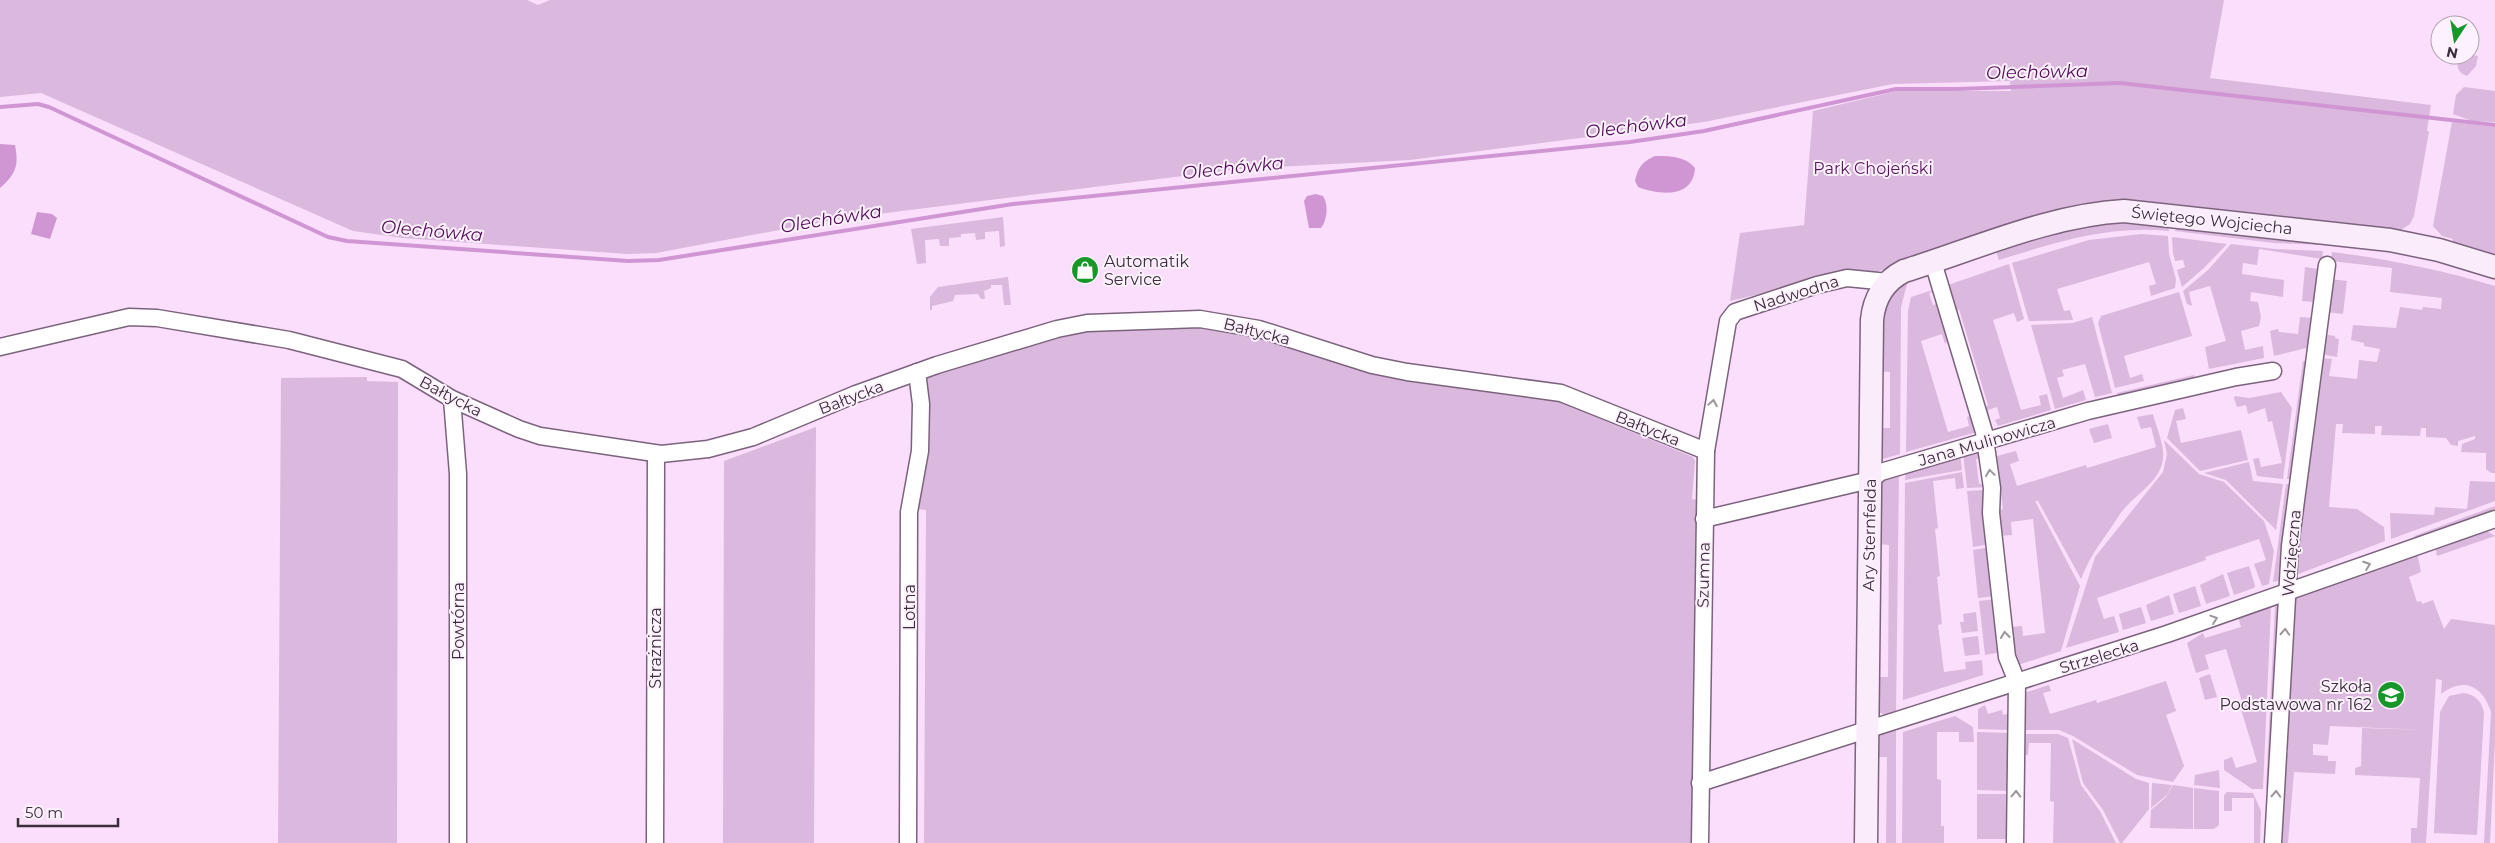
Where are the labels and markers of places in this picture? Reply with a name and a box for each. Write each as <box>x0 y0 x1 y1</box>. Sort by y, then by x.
place label: Automatik Service <box>1104 252 1190 289</box>
shop icon: Automatik Service <box>1070 255 1100 285</box>
place label: Szkoła Podstawowa nr 162 <box>2220 677 2372 714</box>
school or university icon: Szkoła Podstawowa nr 162 <box>2376 680 2406 710</box>

